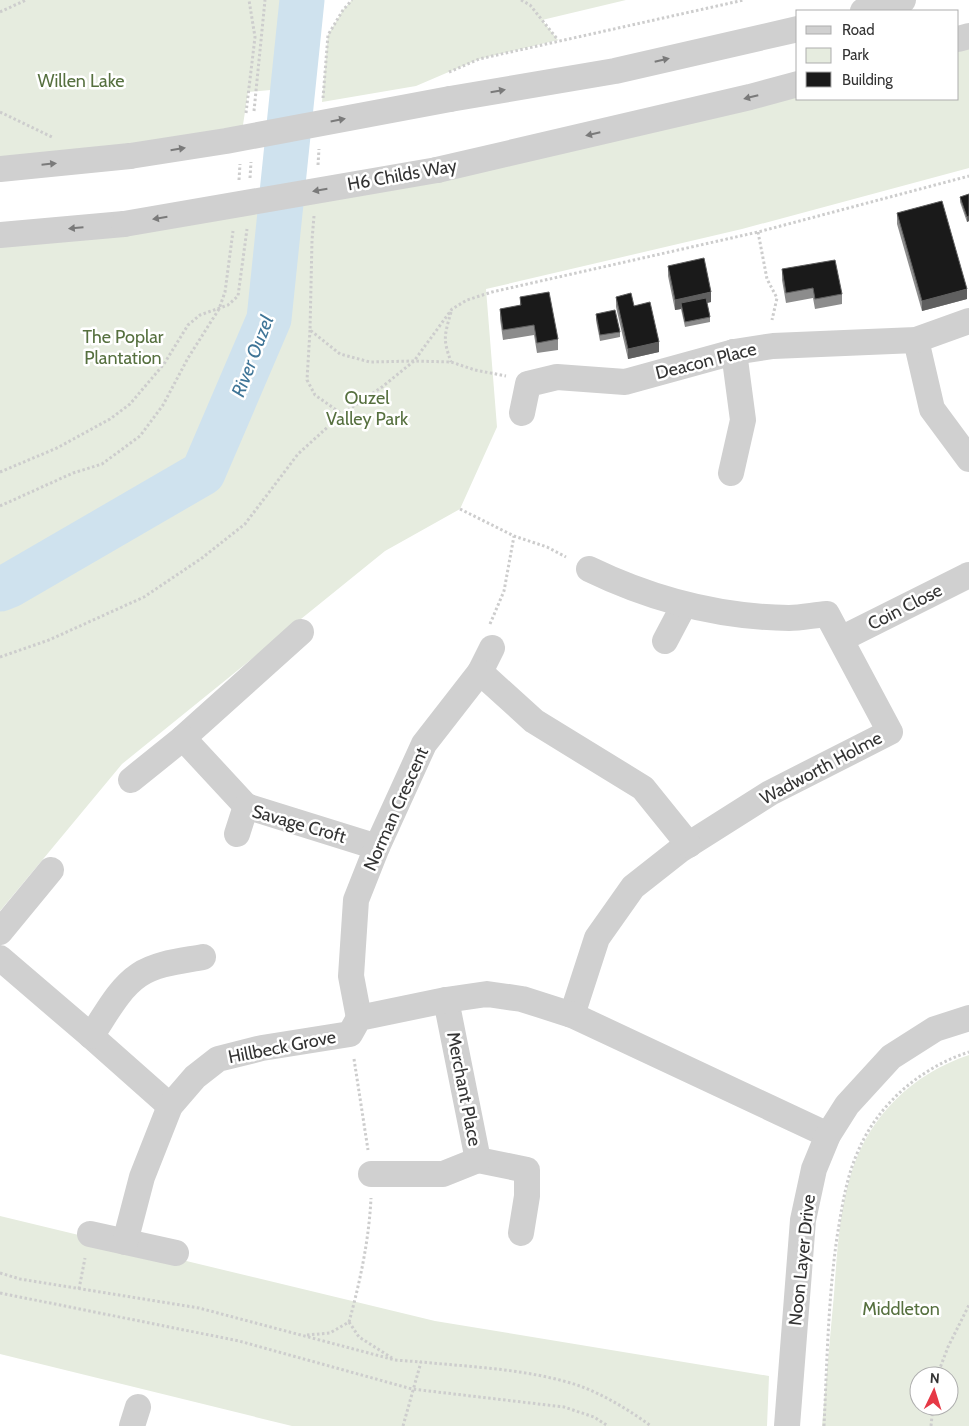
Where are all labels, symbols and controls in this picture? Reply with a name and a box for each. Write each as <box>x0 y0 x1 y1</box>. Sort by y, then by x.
legend <box>796 10 959 100</box>
text: Road <box>842 21 875 39</box>
text: Park <box>842 46 869 64</box>
one-way arrow <box>655 56 670 64</box>
park label: Willen Lake <box>37 70 125 92</box>
text: Building <box>842 71 893 89</box>
one-way arrow <box>491 86 507 94</box>
one-way arrow <box>743 93 758 101</box>
one-way arrow <box>330 116 345 124</box>
one-way arrow <box>585 130 600 138</box>
one-way arrow <box>170 144 186 152</box>
street label: H6 Childs Way <box>345 155 459 195</box>
one-way arrow <box>41 160 57 168</box>
one-way arrow <box>312 187 328 195</box>
one-way arrow <box>152 214 168 222</box>
one-way arrow <box>67 224 83 232</box>
water label: River Ouzel <box>226 312 279 400</box>
park label: The Poplar Plantation <box>82 326 164 369</box>
street label: Deacon Place <box>653 338 759 384</box>
park label: Ouzel Valley Park <box>326 387 409 430</box>
street label: Coin Close <box>864 579 946 635</box>
street label: Wadworth Holme <box>756 727 886 809</box>
street label: Norman Crescent <box>359 744 433 874</box>
street label: Savage Croft <box>249 800 349 848</box>
street label: Hillbeck Grove <box>226 1026 338 1068</box>
street label: Merchant Place <box>442 1030 486 1148</box>
street label: Noon Layer Drive <box>784 1193 820 1327</box>
park label: Middleton <box>862 1298 940 1320</box>
north arrow <box>909 1366 959 1416</box>
text: N <box>929 1369 940 1387</box>

